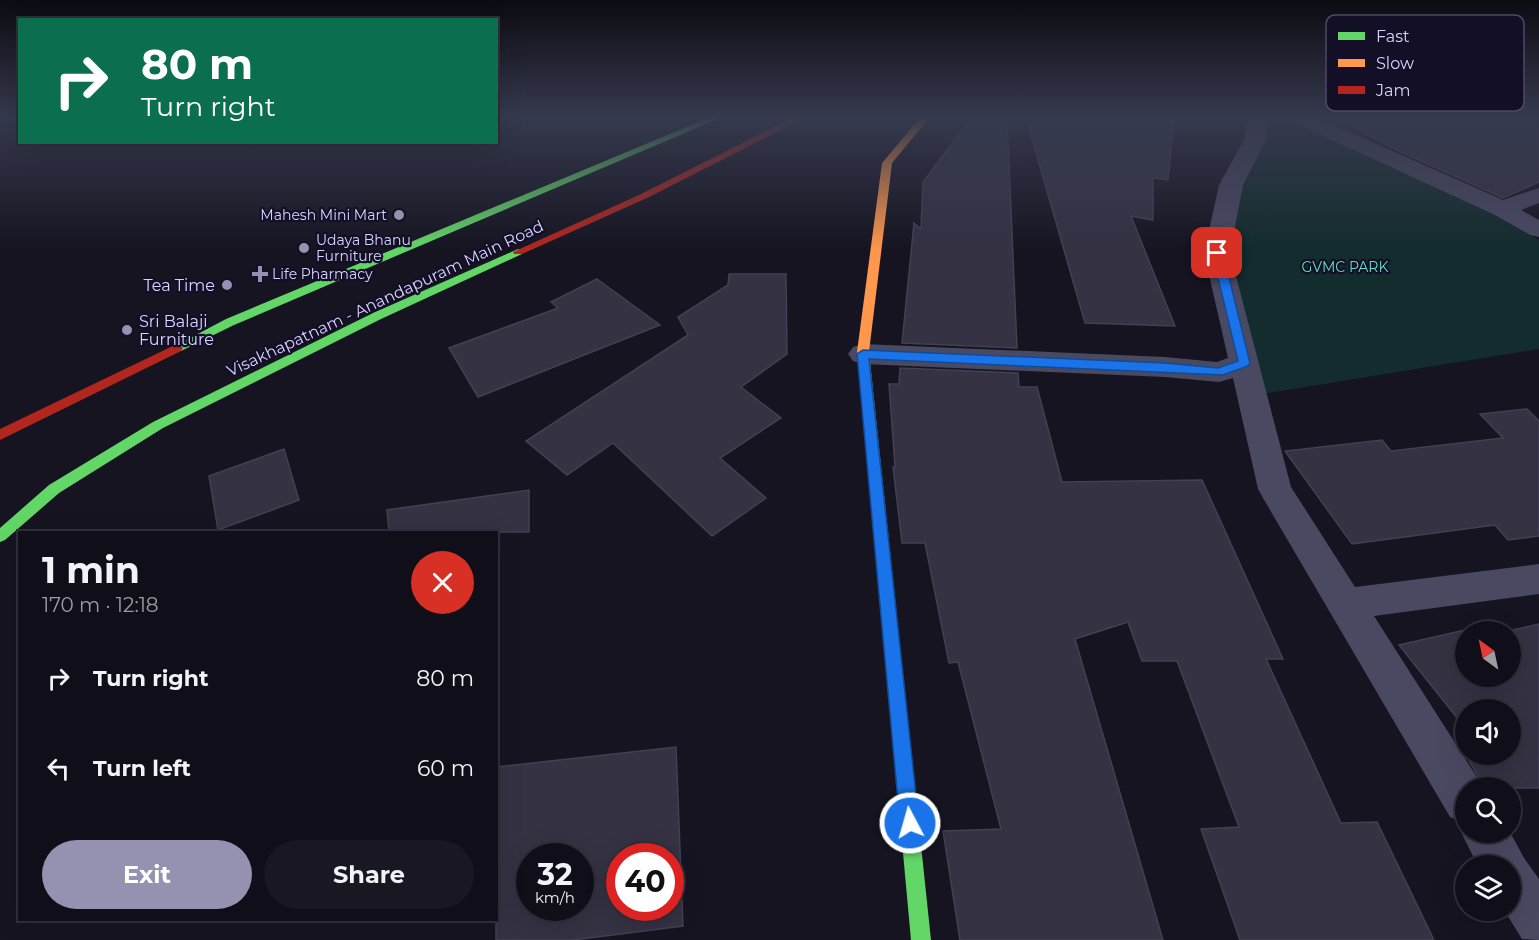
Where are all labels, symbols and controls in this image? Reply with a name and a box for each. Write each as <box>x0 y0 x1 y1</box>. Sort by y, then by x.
legend <box>1326 15 1524 111</box>
text: Fast <box>1376 27 1410 46</box>
text: 80 m <box>141 38 253 90</box>
icon: right <box>42 42 120 120</box>
text: Slow <box>1376 54 1414 73</box>
text: Jam <box>1375 81 1410 100</box>
text: Turn right <box>141 90 276 123</box>
place label: Mahesh Mini Mart <box>260 206 387 224</box>
marker: Mahesh Mini Mart <box>392 208 406 222</box>
street label: Visakhapatnam - Anandapuram Main Road <box>224 216 547 380</box>
pin <box>1191 227 1242 278</box>
place label: Udaya Bhanu Furniture <box>316 231 411 265</box>
icon: arrive <box>1200 236 1233 269</box>
marker: Udaya Bhanu Furniture <box>297 241 311 255</box>
park label: GVMC PARK <box>1302 258 1388 276</box>
place label: Life Pharmacy <box>272 265 373 283</box>
marker: Life Pharmacy <box>253 267 267 281</box>
place label: Tea Time <box>144 276 215 295</box>
marker: Tea Time <box>220 278 234 292</box>
place label: Sri Balaji Furniture <box>139 312 214 349</box>
marker: Sri Balaji Furniture <box>120 323 134 337</box>
text: 1 min <box>42 548 140 592</box>
button: close <box>411 551 474 614</box>
text: 170 m · 12:18 <box>42 593 159 617</box>
north arrow <box>1455 621 1521 687</box>
map controls <box>1455 621 1521 921</box>
icon: right <box>42 662 75 695</box>
text: Turn right <box>93 665 208 692</box>
text: 80 m <box>416 665 474 692</box>
button: sound <box>1455 699 1521 765</box>
icon: left <box>42 752 75 785</box>
text: Turn left <box>93 755 191 782</box>
text: 60 m <box>417 755 474 782</box>
button: search <box>1455 777 1521 843</box>
position arrow <box>878 791 942 855</box>
button: Exit <box>42 840 252 909</box>
button: Share <box>264 840 474 909</box>
speed limit sign: 40 <box>606 843 684 921</box>
button: layers <box>1455 855 1521 921</box>
text: 32 <box>537 856 573 893</box>
text: km/h <box>535 888 575 907</box>

